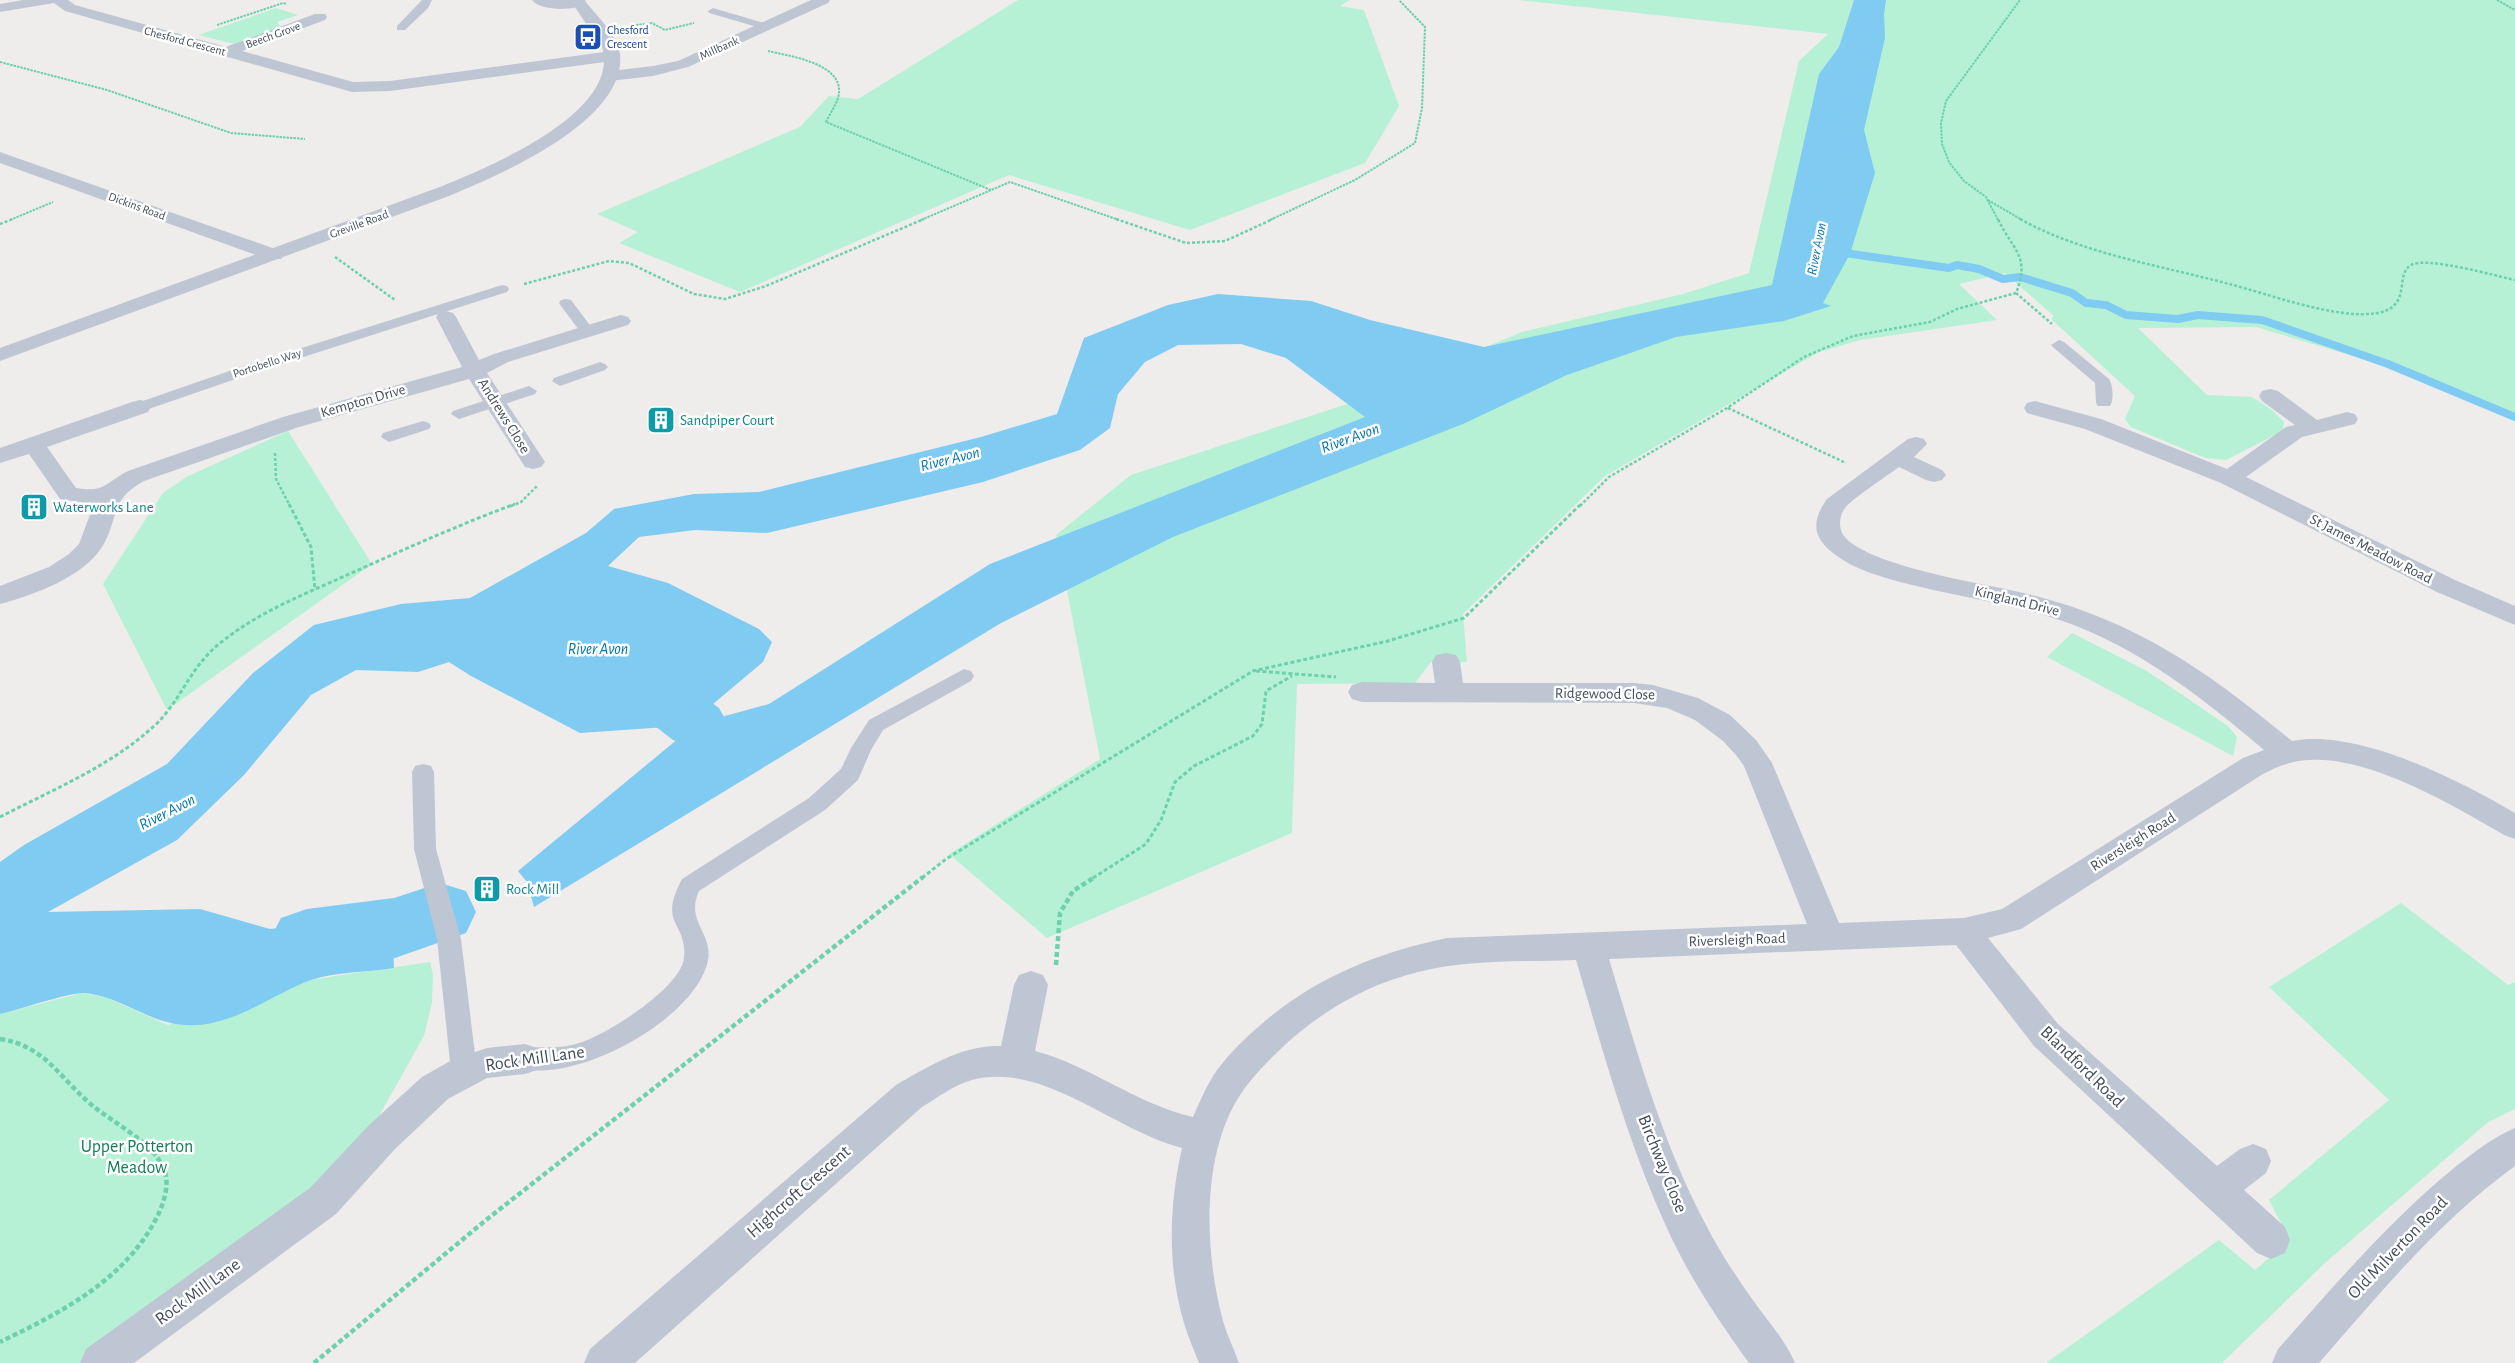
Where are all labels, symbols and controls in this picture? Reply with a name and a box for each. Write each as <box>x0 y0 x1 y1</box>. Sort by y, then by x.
street label: Beech Grove <box>244 20 302 50</box>
bus stop icon: Chesford Crescent <box>573 22 603 52</box>
street label: Chesford Crescent <box>143 24 227 58</box>
place label: Chesford Crescent <box>607 24 649 50</box>
street label: Millbank <box>698 34 741 62</box>
street label: Dickins Road <box>107 190 167 222</box>
street label: Greville Road <box>328 208 390 240</box>
water label: River Avon <box>1805 222 1829 276</box>
street label: Portobello Way <box>231 346 303 381</box>
street label: Andrews Close <box>475 376 533 456</box>
street label: Kempton Drive <box>319 382 407 420</box>
building icon: Sandpiper Court <box>646 405 676 435</box>
place label: Sandpiper Court <box>680 413 774 428</box>
water label: River Avon <box>1319 420 1381 456</box>
water label: River Avon <box>919 444 981 474</box>
building icon: Waterworks Lane <box>19 492 49 522</box>
place label: Waterworks Lane <box>53 500 154 515</box>
street label: St James Meadow Road <box>2307 512 2435 586</box>
street label: Kingland Drive <box>1973 583 2061 619</box>
water label: River Avon <box>568 641 628 657</box>
street label: Ridgewood Close <box>1555 686 1655 702</box>
water label: River Avon <box>136 791 198 833</box>
street label: Riversleigh Road <box>2088 810 2178 874</box>
building icon: Rock Mill <box>472 874 502 904</box>
place label: Rock Mill <box>506 882 559 897</box>
street label: Riversleigh Road <box>1688 931 1786 949</box>
street label: Blandford Road <box>2037 1023 2127 1111</box>
street label: Rock Mill Lane <box>484 1043 586 1075</box>
street label: Birchway Close <box>1634 1112 1690 1216</box>
park label: Upper Potterton Meadow <box>81 1138 193 1177</box>
street label: Highcroft Crescent <box>744 1142 854 1241</box>
street label: Old Milverton Road <box>2345 1193 2451 1303</box>
street label: Rock Mill Lane <box>152 1255 244 1329</box>

